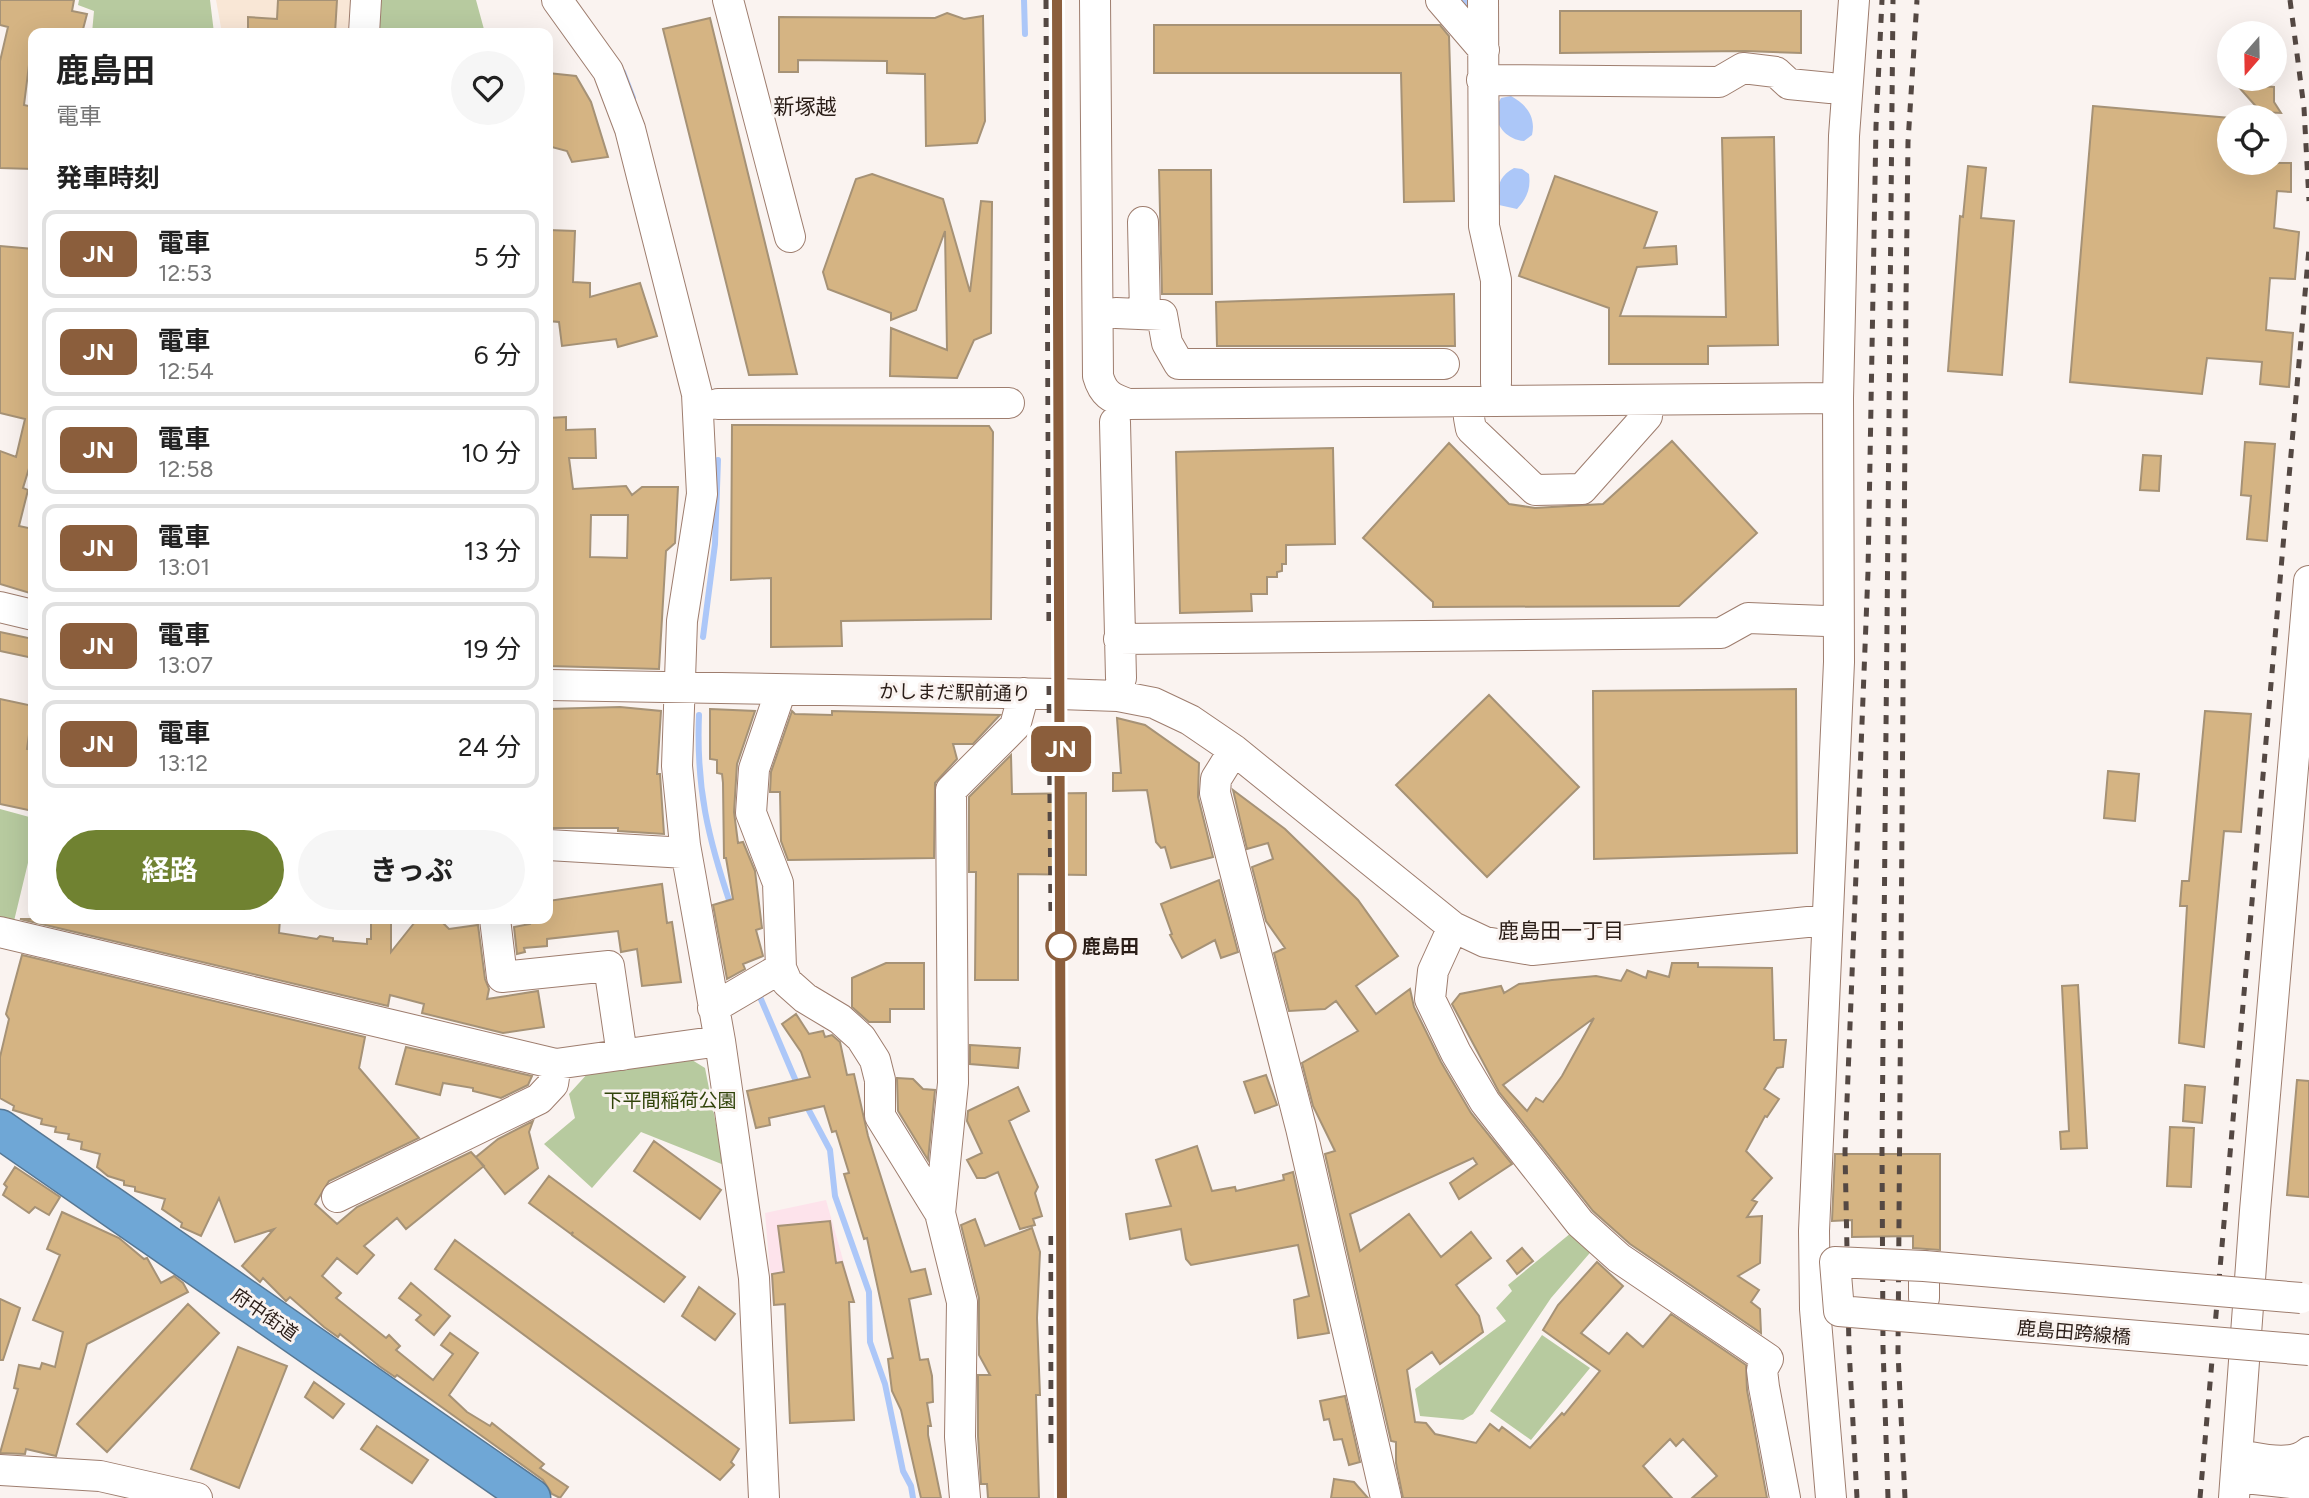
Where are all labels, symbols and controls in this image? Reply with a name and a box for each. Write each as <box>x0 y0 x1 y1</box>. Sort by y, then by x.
north arrow <box>2217 21 2287 91</box>
map controls <box>2217 21 2287 175</box>
text: 鹿島田 <box>56 51 155 90</box>
button: heart <box>451 51 525 125</box>
district label: 新塚越 <box>774 94 837 119</box>
text: 電車 <box>56 102 102 130</box>
button: locate <box>2217 105 2287 175</box>
text: 発車時刻 <box>56 162 160 194</box>
text: 電車 <box>158 227 210 259</box>
text: JN <box>83 239 114 268</box>
text: 5 分 <box>474 241 521 273</box>
text: 12:53 <box>158 259 212 287</box>
text: 電車 <box>158 325 210 357</box>
text: JN <box>83 337 114 366</box>
text: 6 分 <box>474 339 521 371</box>
text: 12:54 <box>158 357 214 385</box>
text: 電車 <box>158 423 210 455</box>
text: JN <box>83 435 114 464</box>
text: 10 分 <box>461 437 521 469</box>
text: 12:58 <box>158 455 214 483</box>
text: 電車 <box>158 521 210 553</box>
text: JN <box>83 533 114 562</box>
text: 13 分 <box>464 535 521 567</box>
text: 13:01 <box>158 553 210 581</box>
text: 電車 <box>158 619 210 651</box>
text: JN <box>83 631 114 660</box>
text: 19 分 <box>463 633 521 665</box>
text: 13:07 <box>158 651 213 679</box>
street label: かしまだ駅前通り <box>879 680 1031 705</box>
text: 電車 <box>158 717 210 749</box>
line badge: JN <box>1030 726 1092 772</box>
text: JN <box>83 729 114 758</box>
text: 24 分 <box>458 731 521 763</box>
text: JN <box>1045 734 1077 763</box>
text: 13:12 <box>158 749 208 777</box>
button: 経路 <box>56 830 284 910</box>
button: きっぷ <box>298 830 525 910</box>
district label: 鹿島田一丁目 <box>1498 918 1624 943</box>
marker: 鹿島田 <box>1046 931 1076 961</box>
place label: 鹿島田 <box>1082 935 1139 958</box>
park label: 下平間稲荷公園 <box>603 1089 737 1112</box>
street label: 府中街道 <box>227 1283 302 1346</box>
street label: 鹿島田跨線橋 <box>2016 1316 2132 1349</box>

